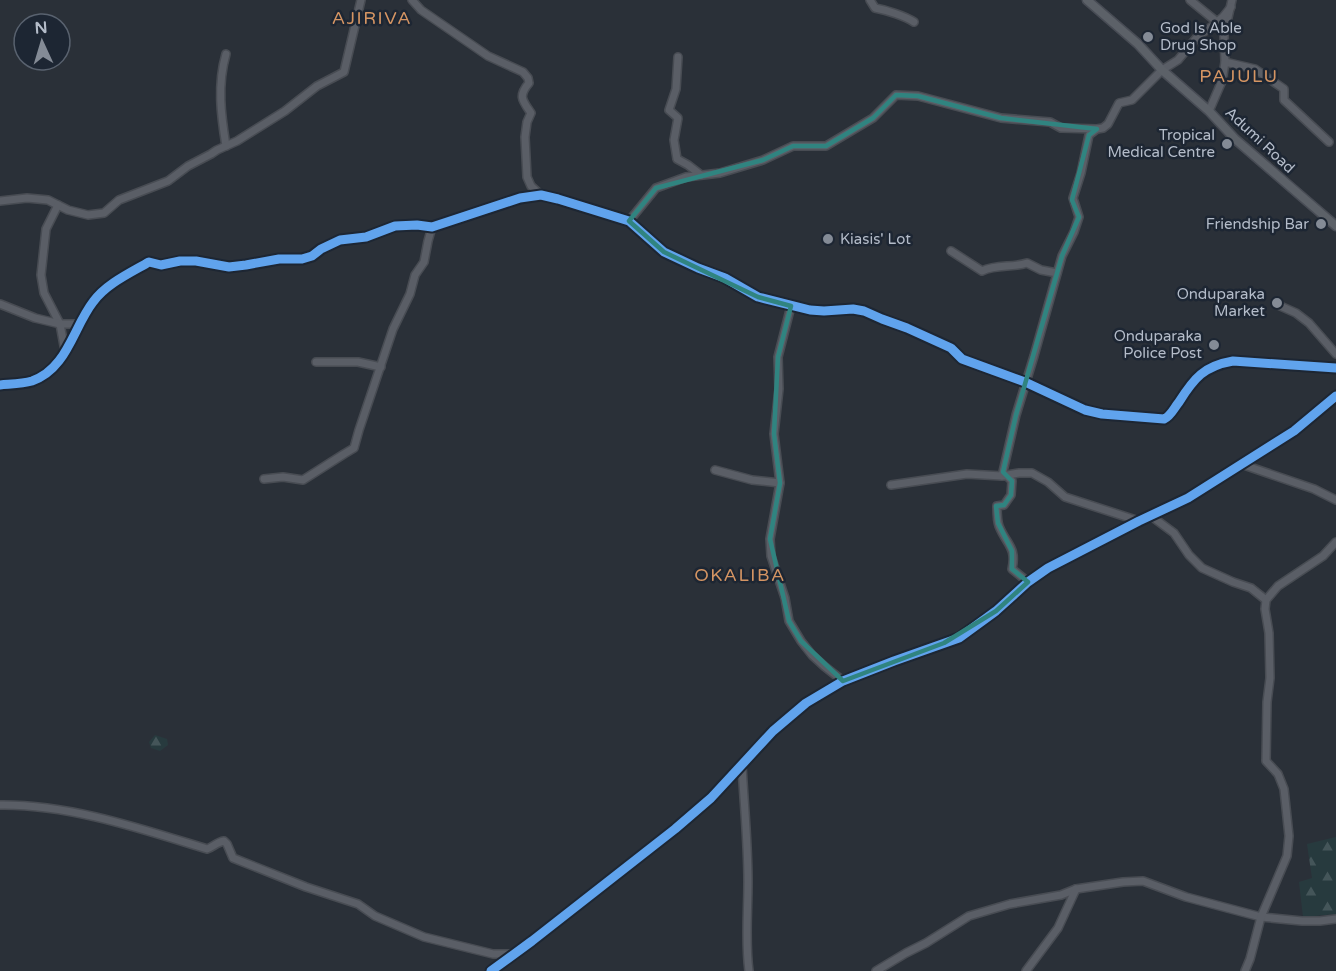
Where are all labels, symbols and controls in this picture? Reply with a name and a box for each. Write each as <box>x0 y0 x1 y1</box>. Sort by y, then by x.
district label: AJIRIVA <box>332 7 412 29</box>
north arrow <box>12 12 72 72</box>
text: N <box>34 18 48 38</box>
place label: God Is Able Drug Shop <box>1160 19 1242 54</box>
marker: God Is Able Drug Shop <box>1141 30 1155 44</box>
district label: PAJULU <box>1199 65 1279 87</box>
street label: Adumi Road <box>1221 103 1299 177</box>
place label: Tropical Medical Centre <box>1108 126 1215 161</box>
marker: Tropical Medical Centre <box>1220 137 1234 151</box>
place label: Friendship Bar <box>1206 215 1309 233</box>
marker: Friendship Bar <box>1314 217 1328 231</box>
place label: Kiasis' Lot <box>840 230 911 248</box>
marker: Kiasis' Lot <box>821 232 835 246</box>
place label: Onduparaka Market <box>1177 285 1265 320</box>
marker: Onduparaka Market <box>1270 296 1284 310</box>
place label: Onduparaka Police Post <box>1114 327 1202 362</box>
marker: Onduparaka Police Post <box>1207 338 1221 352</box>
district label: OKALIBA <box>694 564 786 586</box>

